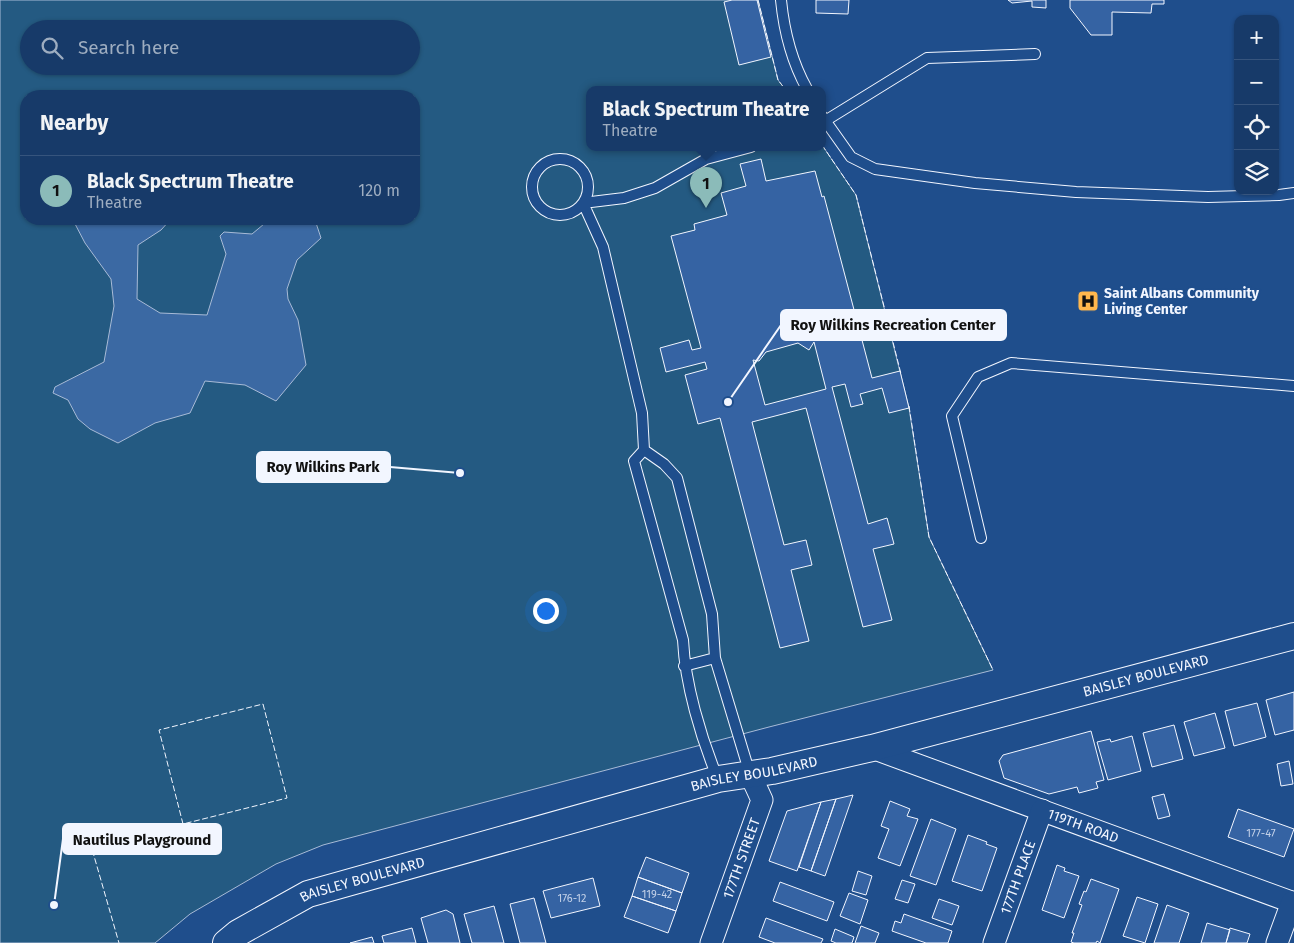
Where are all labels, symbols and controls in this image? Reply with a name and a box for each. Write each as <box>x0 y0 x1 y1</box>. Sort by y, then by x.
map controls <box>1234 15 1279 195</box>
button: + <box>1234 15 1279 60</box>
search box <box>20 20 420 75</box>
icon: search <box>38 34 66 62</box>
text: Search here <box>78 36 179 59</box>
button: − <box>1234 60 1279 105</box>
popup <box>586 86 826 151</box>
text: Black Spectrum Theatre <box>603 98 809 121</box>
button: locate <box>1234 105 1279 150</box>
text: Nearby <box>40 110 108 136</box>
text: Theatre <box>603 121 658 140</box>
button: layers <box>1234 150 1279 195</box>
pin: 1 <box>690 167 722 208</box>
text: Black Spectrum Theatre <box>87 170 294 193</box>
text: 1 <box>52 181 60 200</box>
text: 120 m <box>358 181 400 200</box>
text: Theatre <box>87 193 142 212</box>
place label: Saint Albans Community Living Center <box>1104 285 1260 318</box>
hospital icon: Saint Albans Community Living Center <box>1076 289 1100 313</box>
callout: Roy Wilkins Recreation Center <box>781 310 1006 340</box>
text: Roy Wilkins Recreation Center <box>791 316 996 334</box>
callout: Roy Wilkins Park <box>257 452 390 482</box>
text: Roy Wilkins Park <box>266 458 380 476</box>
your location <box>533 598 559 624</box>
street label: BAISLEY BOULEVARD <box>1081 651 1210 700</box>
street label: BAISLEY BOULEVARD <box>689 752 819 795</box>
street label: 119TH ROAD <box>1045 805 1121 846</box>
street label: 177TH STREET <box>719 815 764 901</box>
callout: Nautilus Playground <box>63 824 221 854</box>
house number: 177-47 <box>1246 827 1276 840</box>
text: Nautilus Playground <box>73 831 211 849</box>
street label: 177TH PLACE <box>997 838 1039 916</box>
street label: BAISLEY BOULEVARD <box>297 853 427 905</box>
house number: 119-42 <box>642 888 672 901</box>
house number: 176-12 <box>557 892 587 905</box>

